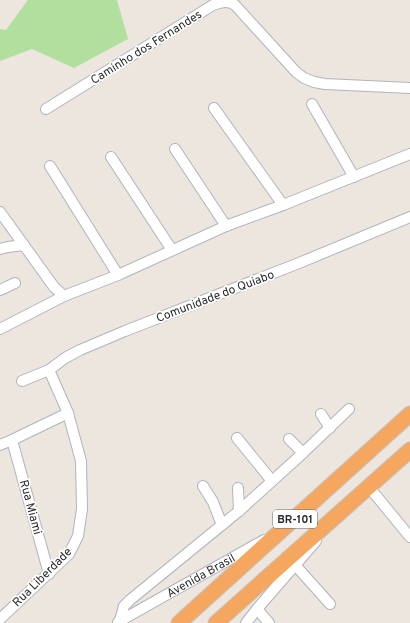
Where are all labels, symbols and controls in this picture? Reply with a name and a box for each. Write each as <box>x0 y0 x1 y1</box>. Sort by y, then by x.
street label: Caminho dos Fernandes <box>88 7 205 89</box>
street label: Comunidade do Quiabo <box>154 267 277 327</box>
street label: Rua Miami <box>15 478 45 536</box>
road number: BR-101 <box>273 510 317 528</box>
street label: Rua Liberdade <box>10 545 76 611</box>
street label: Avenida Brasil <box>164 551 239 602</box>

